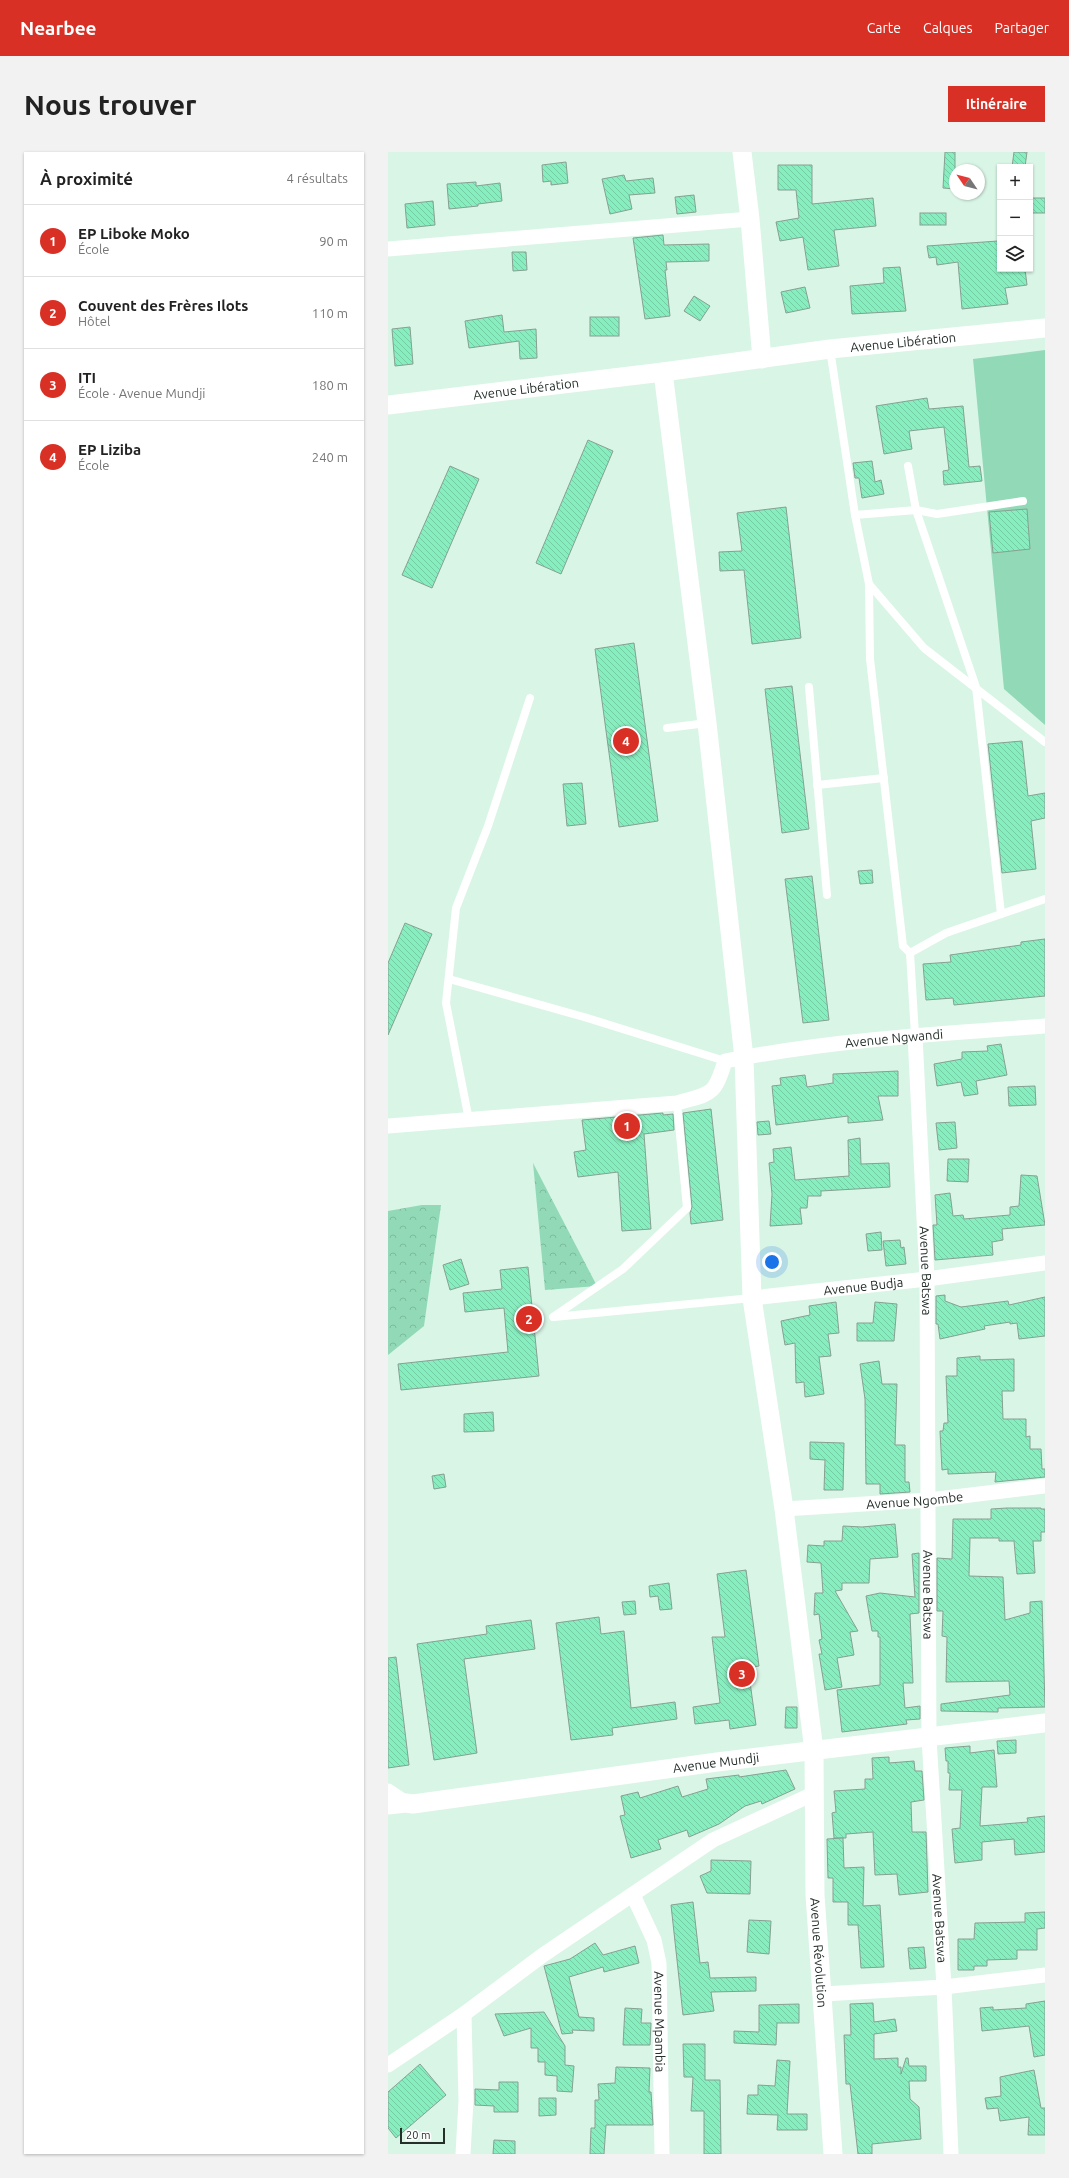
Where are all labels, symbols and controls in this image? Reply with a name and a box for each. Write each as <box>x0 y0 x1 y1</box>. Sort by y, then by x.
text: Nearbee <box>20 17 97 39</box>
text: Carte <box>867 20 901 36</box>
text: Calques <box>923 20 972 36</box>
text: Partager <box>994 20 1049 36</box>
button: Itinéraire <box>948 86 1045 122</box>
text: Nous trouver <box>24 89 197 120</box>
north arrow <box>949 164 985 200</box>
map controls <box>997 164 1033 272</box>
button: + <box>997 164 1033 200</box>
text: À proximité <box>40 169 133 188</box>
text: 4 résultats <box>287 171 348 185</box>
button: − <box>997 200 1033 236</box>
text: EP Liboke Moko <box>78 225 190 242</box>
text: 1 <box>49 234 57 248</box>
text: 90 m <box>319 234 348 248</box>
button: layers <box>997 236 1033 272</box>
text: École <box>78 242 109 256</box>
text: Couvent des Frères Ilots <box>78 297 248 314</box>
text: 2 <box>49 306 57 320</box>
text: 110 m <box>312 306 348 320</box>
text: Hôtel <box>78 314 110 328</box>
street label: Avenue Libération <box>849 330 957 354</box>
text: ITI <box>78 369 96 386</box>
street label: Avenue Libération <box>472 375 580 402</box>
text: 3 <box>49 378 57 392</box>
text: 180 m <box>312 378 348 392</box>
text: École · Avenue Mundji <box>78 386 205 400</box>
text: EP Liziba <box>78 441 141 458</box>
text: 4 <box>49 450 57 464</box>
text: 240 m <box>312 450 348 464</box>
text: École <box>78 458 109 472</box>
pin: 4 <box>613 726 639 756</box>
street label: Avenue Ngwandi <box>844 1027 944 1050</box>
pin: 1 <box>614 1111 640 1141</box>
street label: Avenue Batswa <box>917 1226 934 1315</box>
your location <box>762 1252 782 1272</box>
street label: Avenue Budja <box>823 1275 904 1297</box>
pin: 2 <box>516 1304 542 1334</box>
street label: Avenue Ngombe <box>866 1489 964 1511</box>
street label: Avenue Batswa <box>921 1550 936 1639</box>
pin: 3 <box>729 1659 755 1689</box>
street label: Avenue Mundji <box>672 1750 760 1775</box>
street label: Avenue Batswa <box>930 1873 950 1963</box>
street label: Avenue Révolution <box>808 1897 830 2008</box>
street label: Avenue Mpambia <box>652 1971 668 2072</box>
scale bar <box>400 2126 445 2145</box>
text: 20 m <box>406 2129 430 2141</box>

